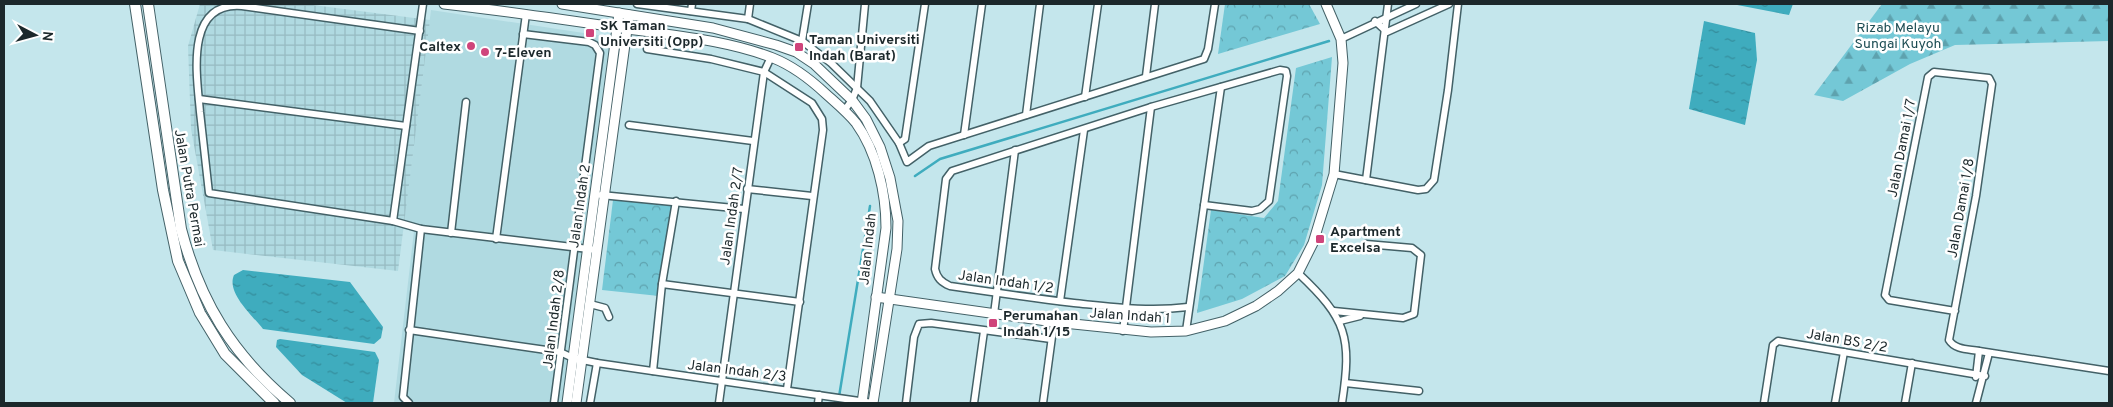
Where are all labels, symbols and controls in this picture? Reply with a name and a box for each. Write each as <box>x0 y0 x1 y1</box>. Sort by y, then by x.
north arrow <box>10 10 60 60</box>
place label: SK Taman Universiti (Opp) <box>600 18 704 51</box>
park label: Rizab Melayu Sungai Kuyoh <box>1855 20 1941 53</box>
marker: SK Taman Universiti (Opp) <box>584 27 596 39</box>
text: N <box>37 30 55 42</box>
place label: Taman Universiti Indah (Barat) <box>809 32 920 65</box>
place label: Caltex <box>419 39 461 56</box>
marker: Caltex <box>465 40 477 52</box>
marker: Taman Universiti Indah (Barat) <box>793 41 805 53</box>
place label: 7-Eleven <box>495 45 552 62</box>
marker: 7-Eleven <box>479 46 491 58</box>
street label: Jalan Damai 1/7 <box>1885 98 1920 199</box>
street label: Jalan Putra Permai <box>170 128 207 248</box>
street label: Jalan Damai 1/8 <box>1944 157 1979 259</box>
street label: Jalan Indah 2 <box>566 163 595 249</box>
street label: Jalan Indah 2/7 <box>717 166 748 266</box>
street label: Jalan Indah <box>856 212 881 286</box>
place label: Apartment Excelsa <box>1330 224 1401 257</box>
marker: Apartment Excelsa <box>1314 233 1326 245</box>
street label: Jalan Indah 1/2 <box>957 267 1055 298</box>
street label: Jalan Indah 2/8 <box>540 269 569 370</box>
street label: Jalan Indah 1 <box>1089 305 1171 328</box>
place label: Perumahan Indah 1/15 <box>1003 308 1078 341</box>
marker: Perumahan Indah 1/15 <box>987 317 999 329</box>
street label: Jalan BS 2/2 <box>1805 326 1889 357</box>
street label: Jalan Indah 2/3 <box>686 357 787 386</box>

